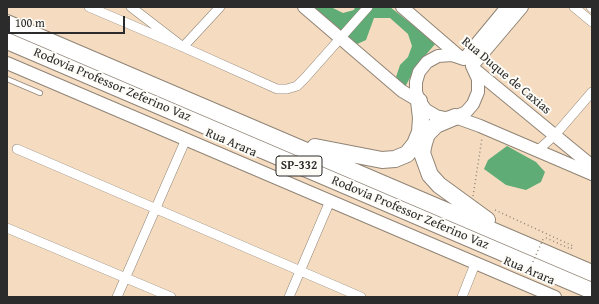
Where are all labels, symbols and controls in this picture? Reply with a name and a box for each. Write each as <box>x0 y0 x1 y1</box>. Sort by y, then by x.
scale bar <box>10 8 127 34</box>
text: 100 m <box>15 14 45 31</box>
street label: Rua Duque de Caxias <box>458 34 554 118</box>
street label: Rodovia Professor Zeferino Vaz <box>31 45 193 125</box>
street label: Rua Arara <box>203 125 259 161</box>
road number: SP-332 <box>276 156 322 176</box>
street label: Rodovia Professor Zeferino Vaz <box>329 173 491 253</box>
street label: Rua Arara <box>501 253 557 289</box>

